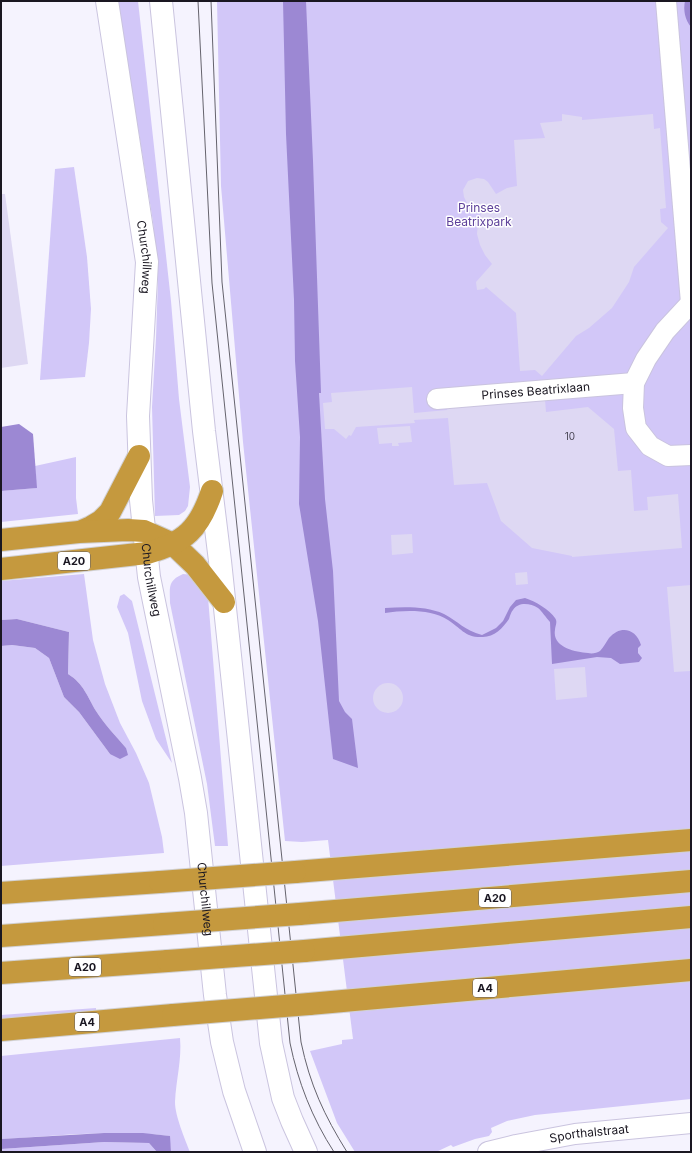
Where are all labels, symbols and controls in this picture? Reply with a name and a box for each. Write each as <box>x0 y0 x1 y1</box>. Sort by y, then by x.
park label: Prinses Beatrixpark <box>446 200 512 229</box>
street label: Churchillweg <box>134 219 155 294</box>
street label: Prinses Beatrixlaan <box>481 379 590 402</box>
house number: 10 <box>565 430 575 442</box>
street label: Churchillweg <box>139 543 165 618</box>
road number: A20 <box>58 552 90 570</box>
street label: Churchillweg <box>194 861 217 937</box>
road number: A20 <box>479 889 511 907</box>
road number: A20 <box>69 958 101 976</box>
road number: A4 <box>473 979 497 997</box>
road number: A4 <box>75 1013 99 1031</box>
street label: Sporthalstraat <box>548 1121 630 1146</box>

